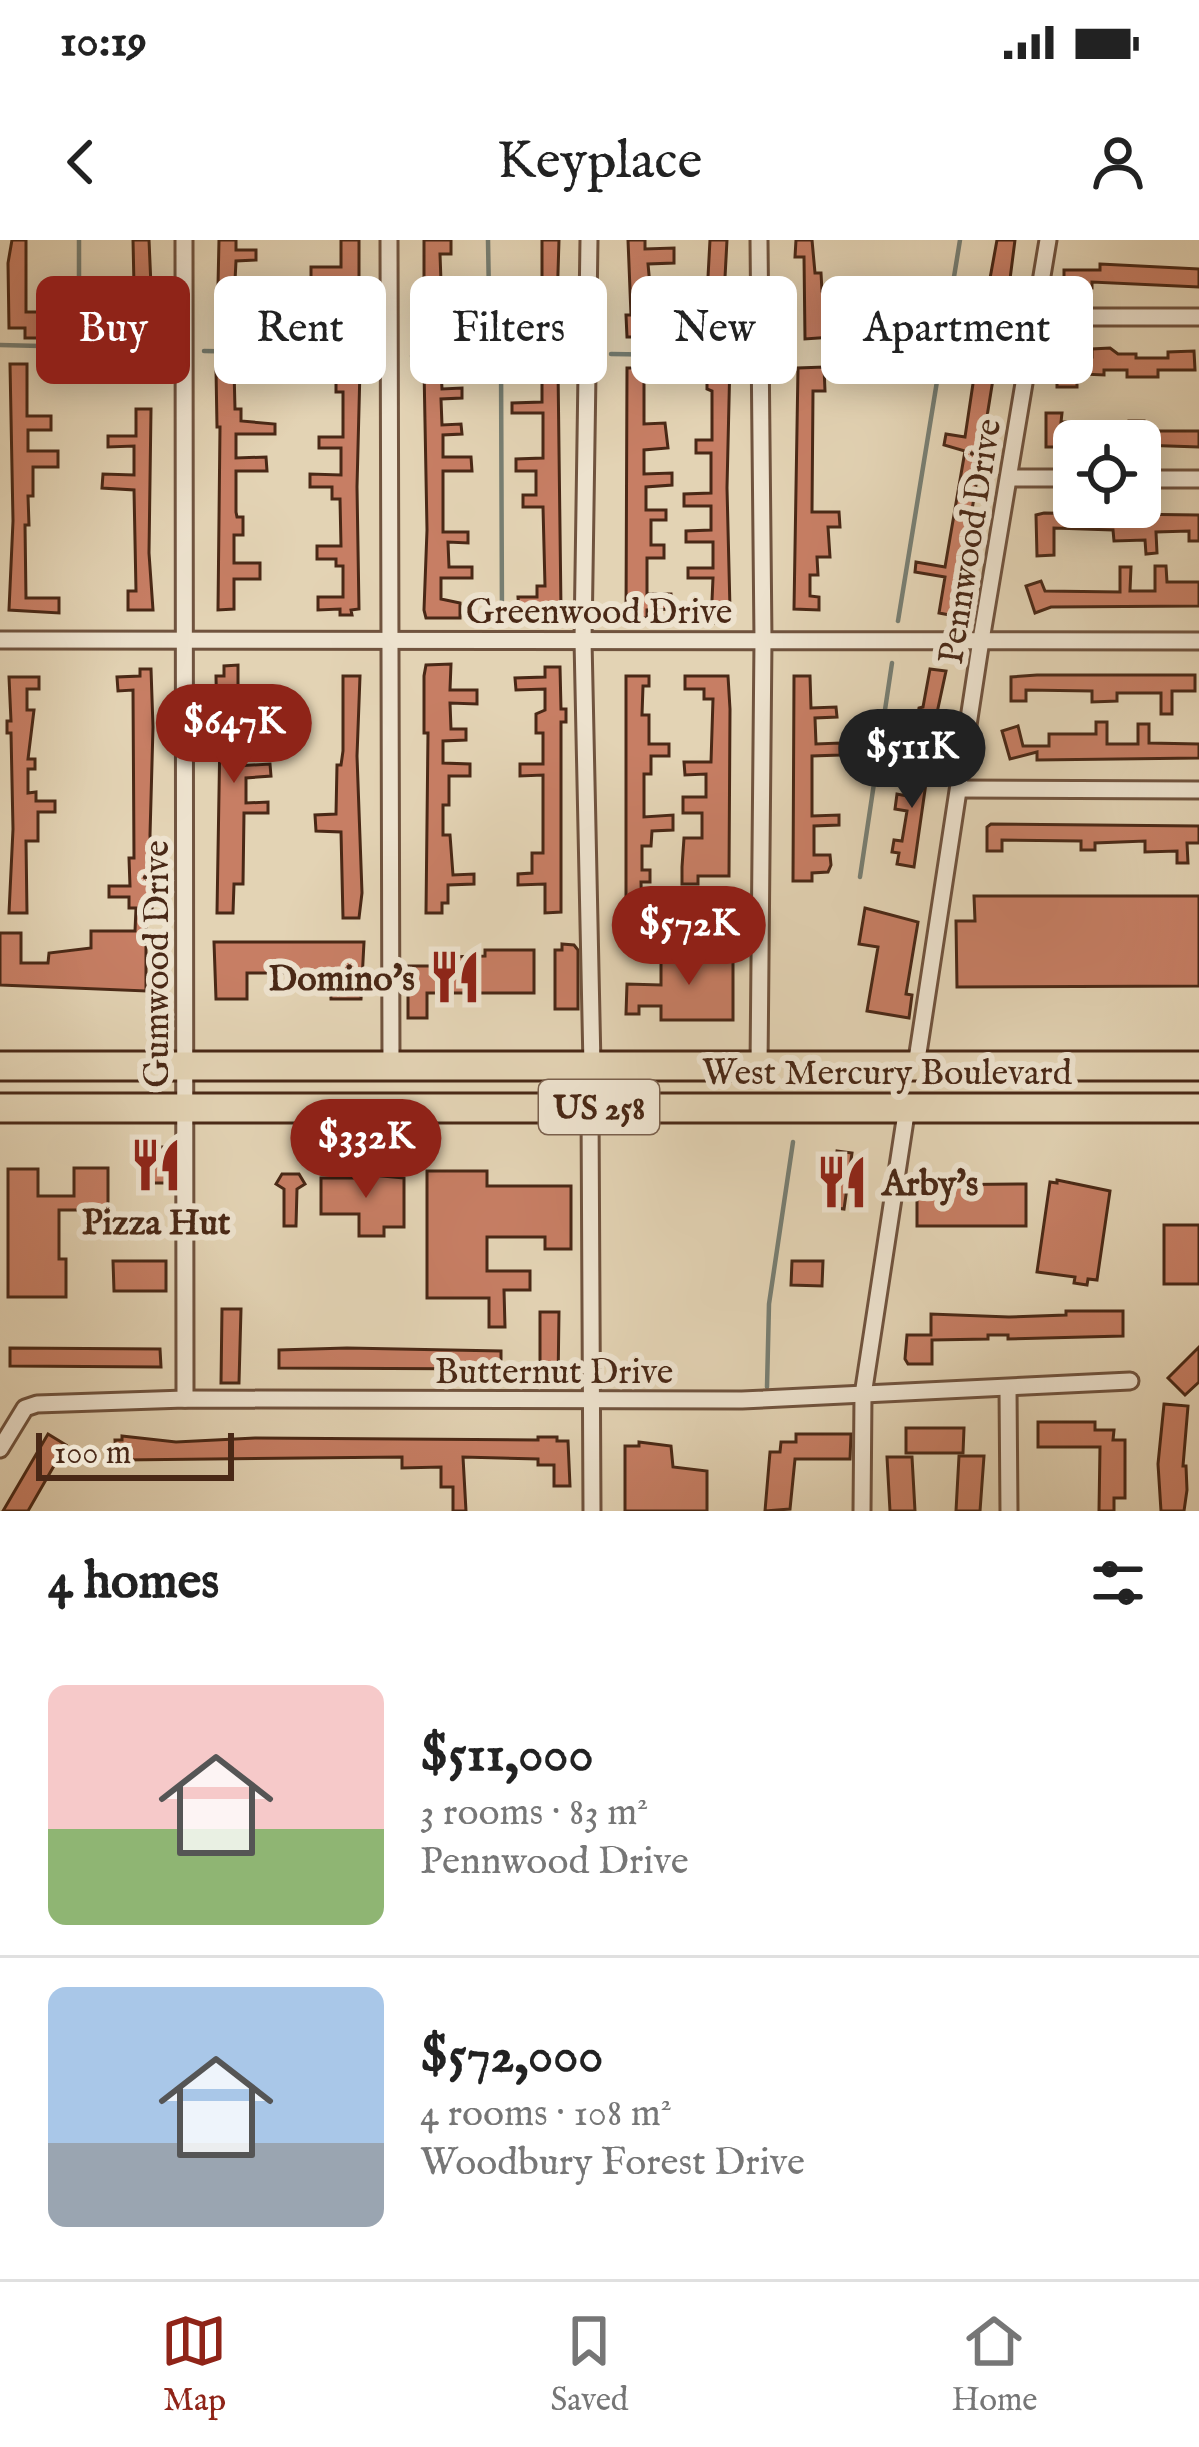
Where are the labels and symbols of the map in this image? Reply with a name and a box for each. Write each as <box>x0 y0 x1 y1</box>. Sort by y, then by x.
street label: Pennwood Drive <box>929 415 1013 667</box>
street label: Greenwood Drive <box>466 590 732 636</box>
pin: $647K <box>150 684 318 786</box>
pin: $511K <box>828 709 996 811</box>
street label: Gumwood Drive <box>135 840 181 1088</box>
pin: $572K <box>605 886 773 988</box>
restaurant icon: Domino's <box>426 948 484 1006</box>
place label: Domino's <box>268 957 415 1003</box>
street label: West Mercury Boulevard <box>702 1051 1073 1097</box>
road number: US 258 <box>539 1080 659 1134</box>
pin: $332K <box>282 1099 450 1201</box>
restaurant icon: Pizza Hut <box>127 1136 185 1194</box>
restaurant icon: Arby's <box>813 1153 871 1211</box>
place label: Arby's <box>880 1162 979 1208</box>
place label: Pizza Hut <box>82 1201 231 1247</box>
street label: Butternut Drive <box>435 1350 673 1396</box>
scale bar <box>36 1427 234 1480</box>

